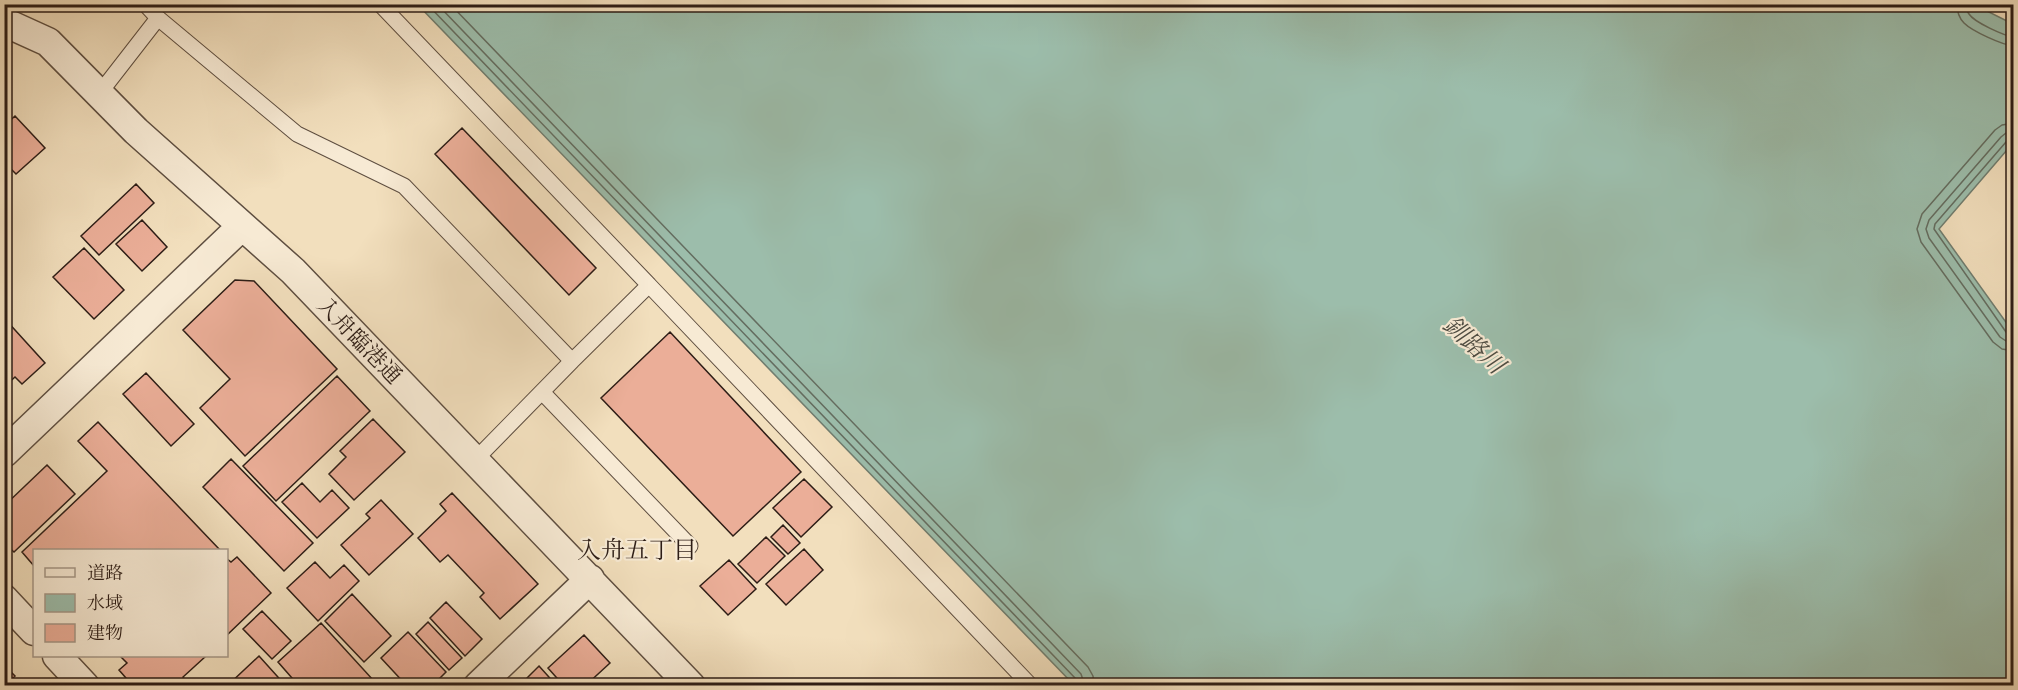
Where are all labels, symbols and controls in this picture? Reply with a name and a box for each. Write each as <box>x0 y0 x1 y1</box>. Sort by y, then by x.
street label: 入舟臨港通 <box>311 291 408 390</box>
water label: 釧路川 <box>1437 309 1514 382</box>
district label: 入舟五丁目 <box>577 534 697 565</box>
legend <box>33 549 228 657</box>
text: 道路 <box>87 561 123 584</box>
text: 水域 <box>87 591 123 614</box>
text: 建物 <box>87 621 123 644</box>

